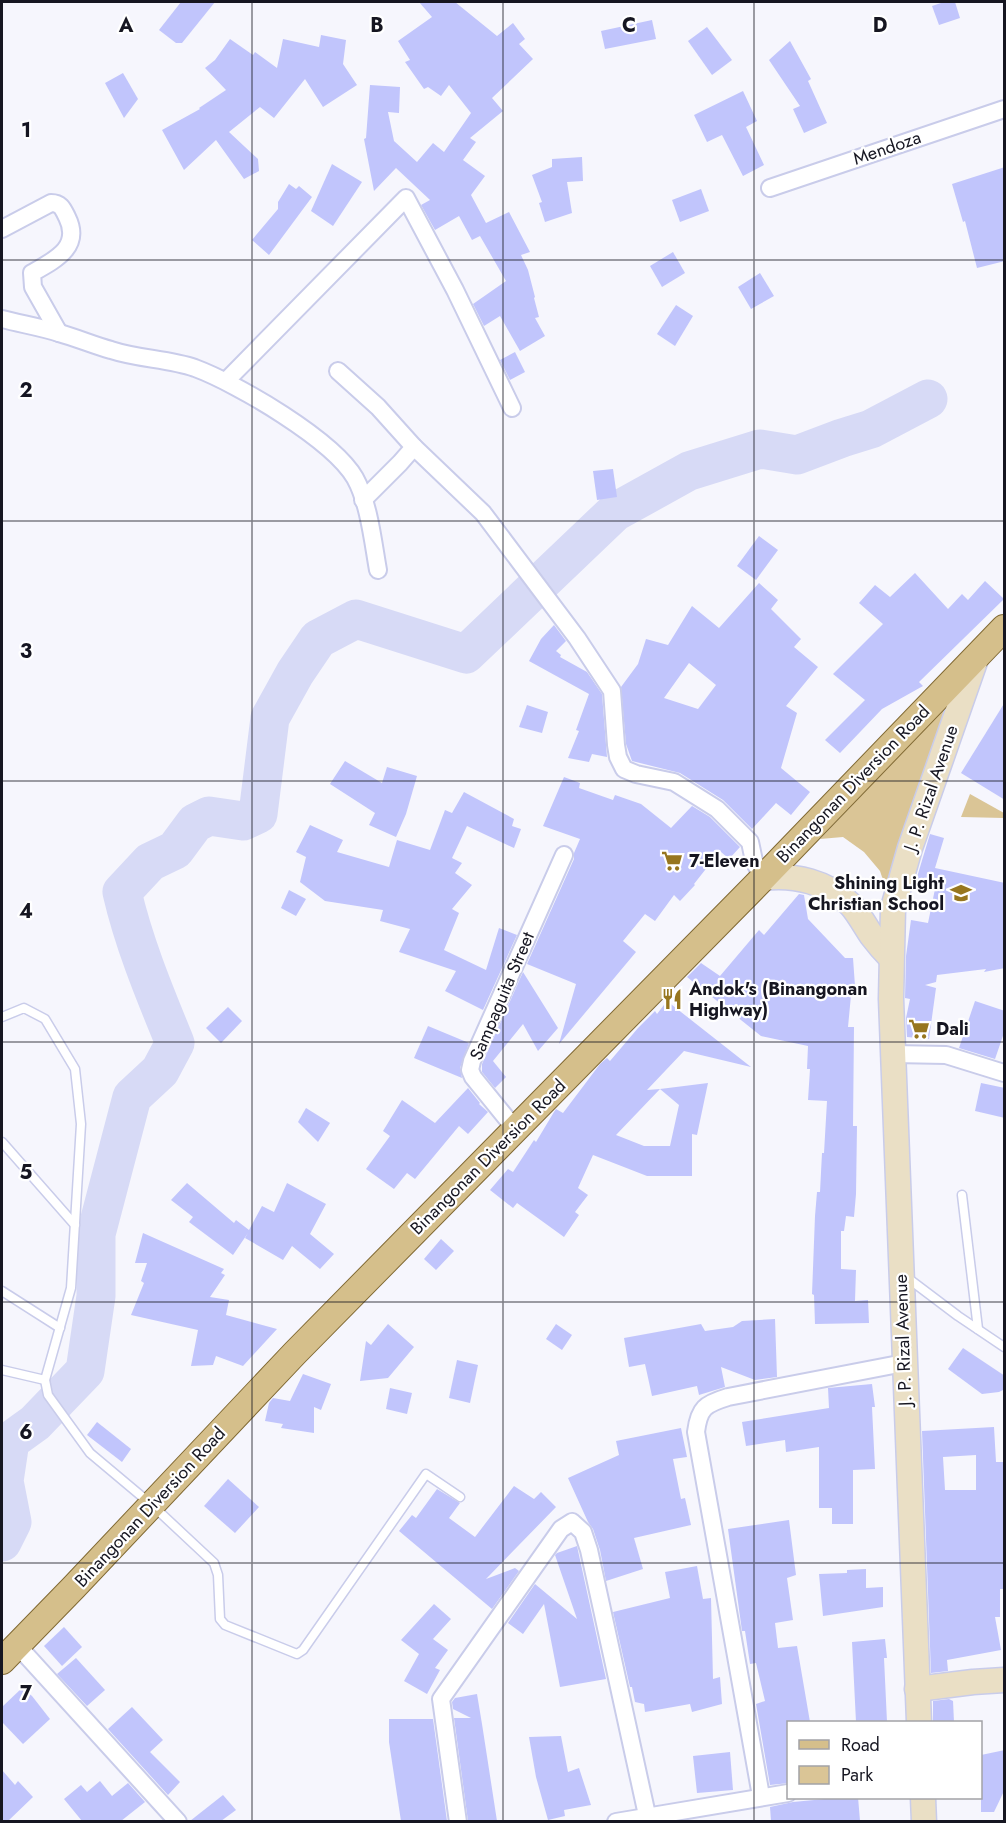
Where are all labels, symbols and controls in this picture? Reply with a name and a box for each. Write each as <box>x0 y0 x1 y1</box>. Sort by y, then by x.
text: A <box>118 11 134 40</box>
text: B <box>370 11 384 40</box>
text: C <box>622 11 636 40</box>
text: D <box>873 11 887 40</box>
text: 1 <box>21 116 31 145</box>
street label: Mendoza <box>850 124 924 172</box>
text: 2 <box>19 376 33 405</box>
text: 3 <box>20 637 32 666</box>
street label: Binangonan Diversion Road <box>770 699 936 869</box>
street label: J. P. Rizal Avenue <box>897 721 965 856</box>
place label: 7-Eleven <box>689 848 760 874</box>
supermarket icon: 7-Eleven <box>660 849 684 873</box>
place label: Shining Light Christian School <box>808 870 944 917</box>
school or university icon: Shining Light Christian School <box>949 881 973 905</box>
text: 4 <box>19 897 33 926</box>
street label: Sampaguita Street <box>463 927 541 1064</box>
place label: Andok's (Binangonan Highway) <box>688 976 868 1023</box>
restaurant icon: Andok's (Binangonan Highway) <box>660 987 684 1011</box>
place label: Dali <box>936 1016 969 1042</box>
supermarket icon: Dali <box>907 1017 931 1041</box>
street label: Binangonan Diversion Road <box>404 1073 572 1241</box>
text: 5 <box>20 1158 33 1187</box>
street label: J. P. Rizal Avenue <box>888 1274 918 1408</box>
text: 6 <box>19 1418 33 1447</box>
street label: Binangonan Diversion Road <box>69 1421 231 1593</box>
text: 7 <box>20 1679 33 1708</box>
legend <box>787 1721 982 1799</box>
text: Road <box>841 1732 880 1758</box>
text: Park <box>841 1762 873 1788</box>

